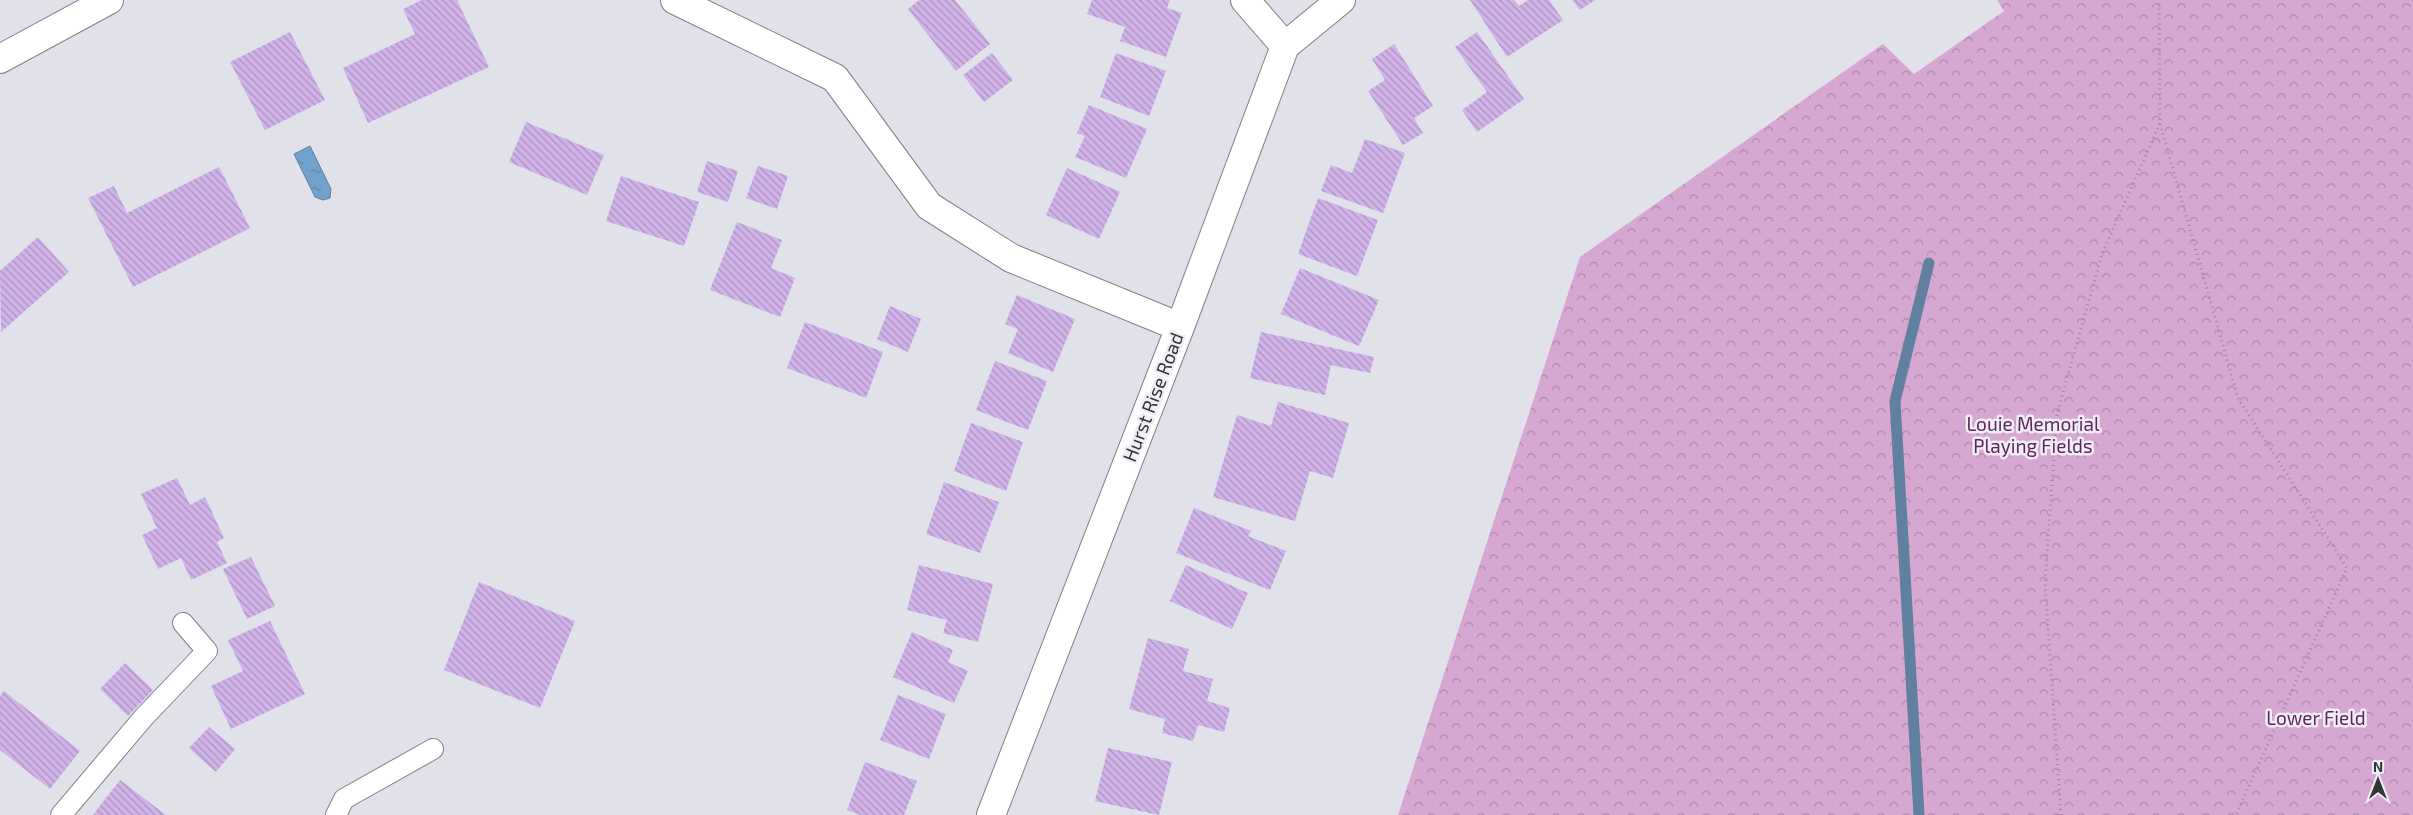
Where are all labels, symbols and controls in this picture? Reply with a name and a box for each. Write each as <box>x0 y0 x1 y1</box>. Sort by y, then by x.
street label: Hurst Rise Road <box>1117 329 1188 465</box>
park label: Louie Memorial Playing Fields <box>1966 412 2100 457</box>
park label: Lower Field <box>2266 706 2366 729</box>
north arrow <box>2353 755 2403 805</box>
text: N <box>2373 758 2383 775</box>

